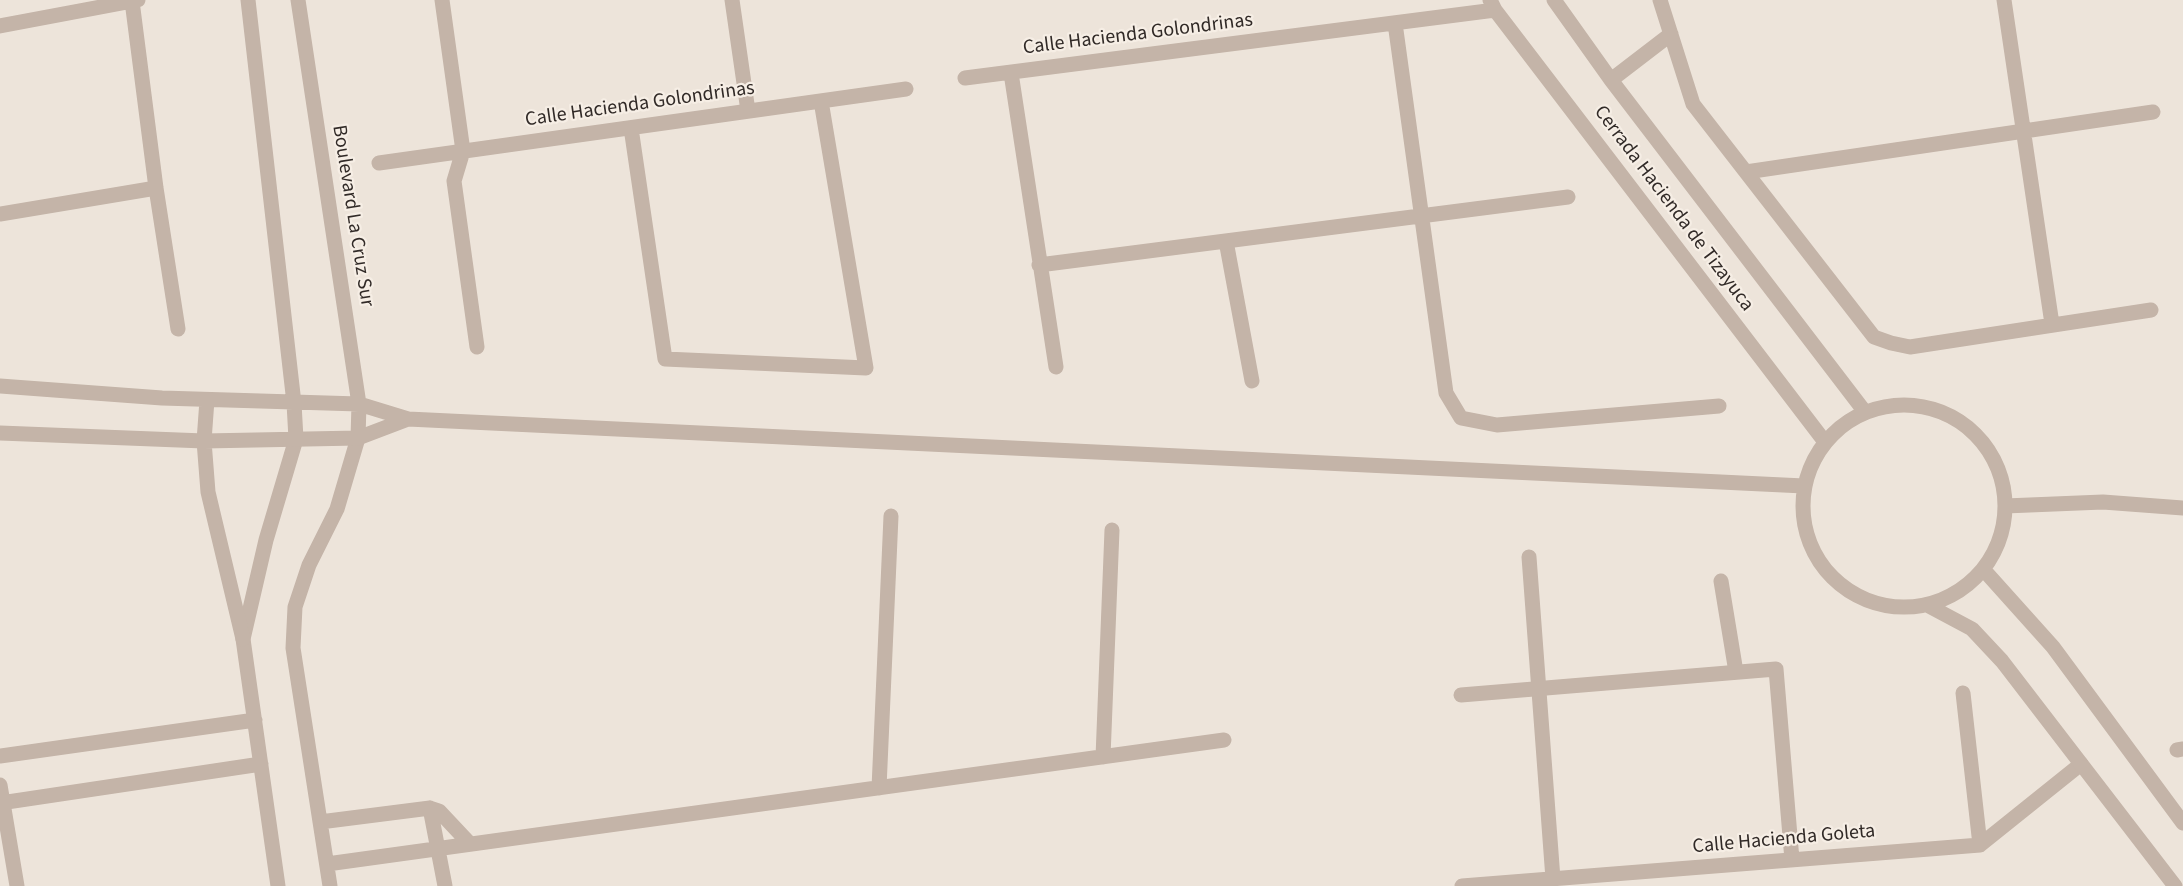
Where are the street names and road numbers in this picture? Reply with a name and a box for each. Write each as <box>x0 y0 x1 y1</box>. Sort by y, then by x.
street label: Calle Hacienda Golondrinas <box>1022 9 1254 61</box>
street label: Calle Hacienda Golondrinas <box>524 77 756 133</box>
street label: Cerrada Hacienda de Tizayuca <box>1588 101 1758 317</box>
street label: Boulevard La Cruz Sur <box>326 124 378 308</box>
street label: Calle Hacienda Goleta <box>1692 820 1876 860</box>

